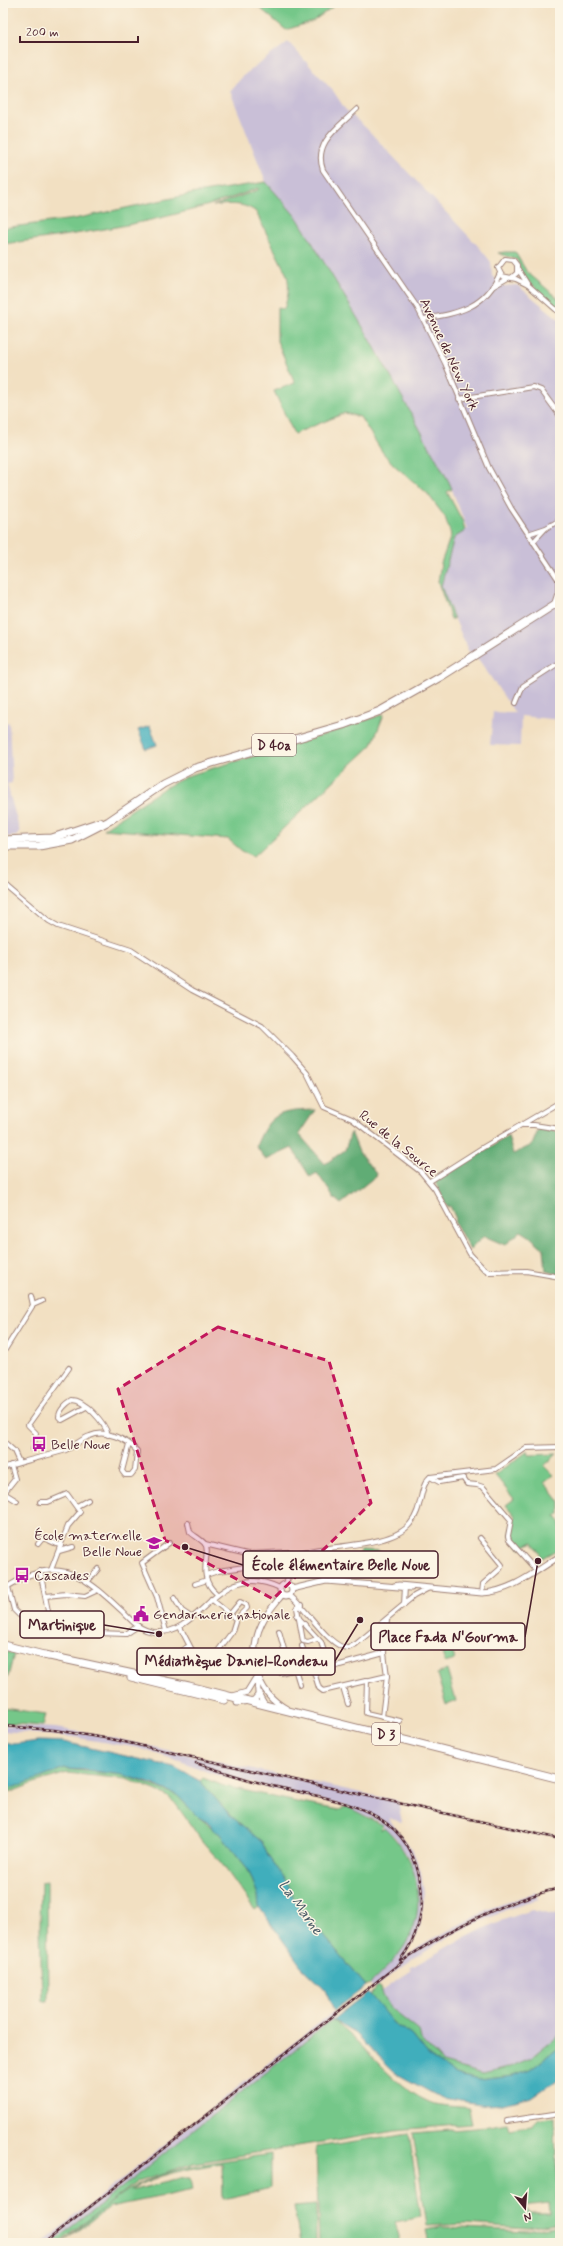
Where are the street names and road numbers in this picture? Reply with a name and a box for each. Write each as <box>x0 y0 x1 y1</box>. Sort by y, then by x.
street label: Avenue de New York <box>415 295 483 413</box>
road number: D 40a <box>252 734 296 756</box>
street label: Rue de la Source <box>355 1106 442 1181</box>
road number: D 3 <box>372 1723 400 1745</box>

